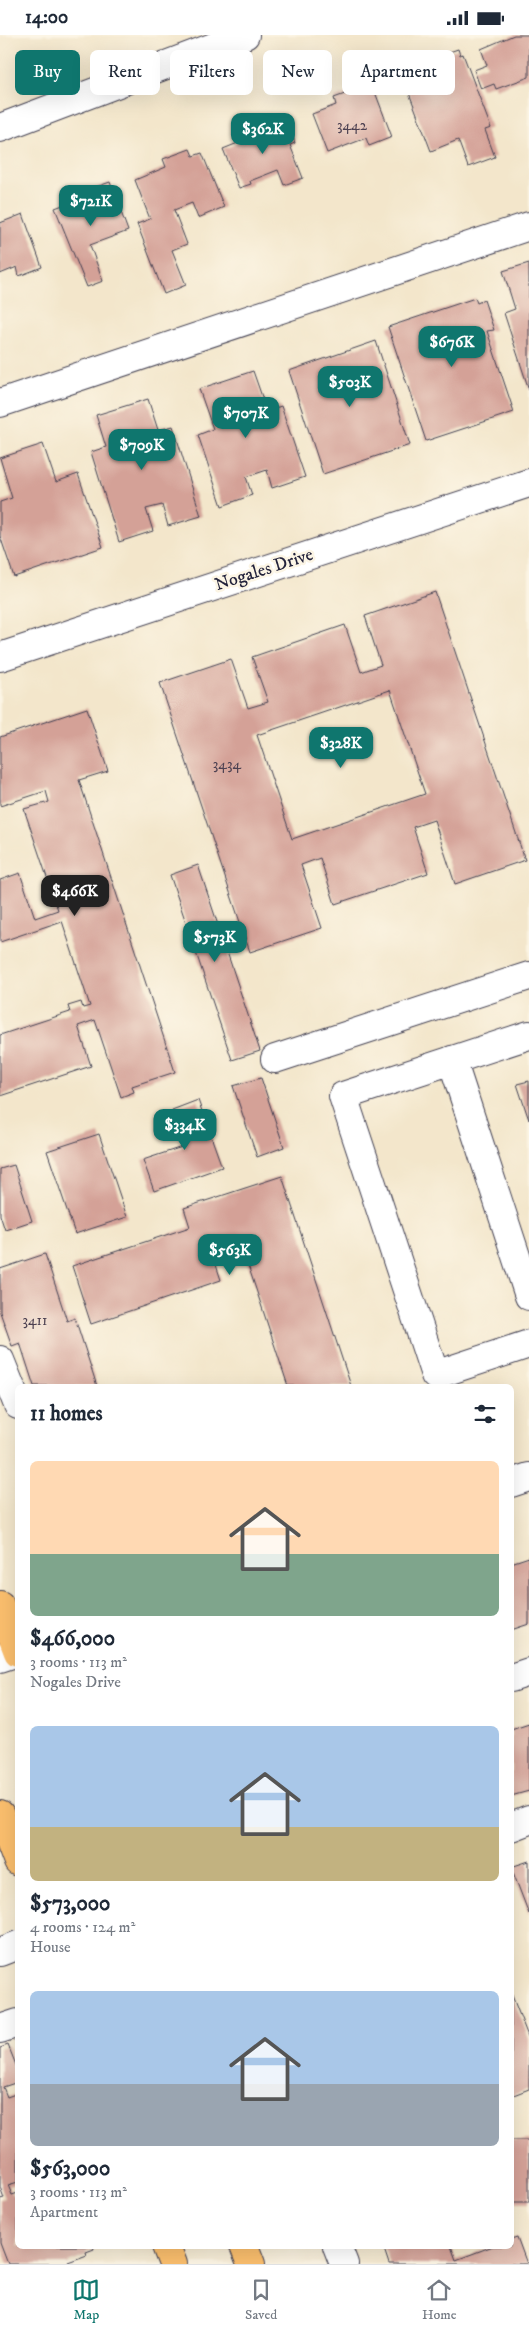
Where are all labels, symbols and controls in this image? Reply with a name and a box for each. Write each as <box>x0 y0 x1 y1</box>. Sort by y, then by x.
text: 14:00 <box>25 6 68 29</box>
chip: Buy <box>15 50 80 95</box>
chip: Rent <box>90 50 160 95</box>
chip: Filters <box>170 50 253 95</box>
chip: New <box>263 50 332 95</box>
chip: Apartment <box>342 50 455 95</box>
pin: $362K <box>228 113 298 155</box>
house number: 3442 <box>337 116 368 135</box>
text: $362K <box>242 119 284 139</box>
pin: $721K <box>56 185 126 227</box>
text: $721K <box>70 191 112 211</box>
pin: $676K <box>417 325 487 368</box>
text: $676K <box>430 332 475 352</box>
pin: $503K <box>315 365 385 408</box>
text: $503K <box>329 372 371 392</box>
pin: $707K <box>211 397 281 439</box>
text: $707K <box>223 403 269 423</box>
pin: $709K <box>107 429 177 471</box>
text: $709K <box>120 435 165 455</box>
street label: Nogales Drive <box>212 544 316 596</box>
pin: $328K <box>306 727 376 769</box>
text: $328K <box>320 733 362 753</box>
house number: 3434 <box>213 755 242 774</box>
pin: $466K <box>40 875 110 917</box>
text: $466K <box>52 881 98 901</box>
pin: $573K <box>180 921 250 963</box>
text: $573K <box>194 927 236 947</box>
pin: $334K <box>150 1109 220 1151</box>
text: $334K <box>164 1115 206 1135</box>
pin: $563K <box>195 1233 265 1276</box>
text: $563K <box>209 1240 251 1260</box>
house number: 3411 <box>22 1311 48 1330</box>
icon: filters <box>471 1400 499 1428</box>
text: 11 homes <box>30 1401 103 1427</box>
icon: home <box>220 1494 310 1584</box>
text: $466,000 <box>30 1626 115 1652</box>
text: 3 rooms · 113 m² <box>30 1652 127 1672</box>
text: Nogales Drive <box>30 1672 121 1692</box>
icon: home <box>220 1759 310 1849</box>
text: $573,000 <box>30 1891 110 1917</box>
text: 4 rooms · 124 m² <box>30 1917 135 1937</box>
text: House <box>30 1937 71 1957</box>
icon: home <box>220 2024 310 2114</box>
text: $563,000 <box>30 2156 110 2182</box>
text: 3 rooms · 113 m² <box>30 2182 127 2202</box>
text: Apartment <box>30 2202 98 2222</box>
tab: Map <box>72 2276 100 2324</box>
tab: Saved <box>245 2276 277 2324</box>
tab: Home <box>422 2276 457 2324</box>

